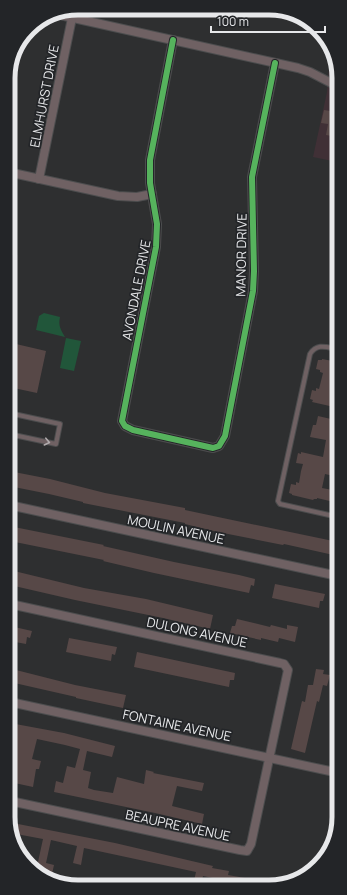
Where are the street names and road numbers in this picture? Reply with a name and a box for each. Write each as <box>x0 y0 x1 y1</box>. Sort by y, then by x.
street label: ELMHURST DRIVE <box>25 43 63 149</box>
street label: MANOR DRIVE <box>231 213 251 297</box>
street label: AVONDALE DRIVE <box>117 238 155 342</box>
street label: MOULIN AVENUE <box>126 510 226 548</box>
street label: DULONG AVENUE <box>145 613 249 651</box>
street label: FONTAINE AVENUE <box>121 705 233 745</box>
street label: BEAUPRE AVENUE <box>124 805 232 845</box>

